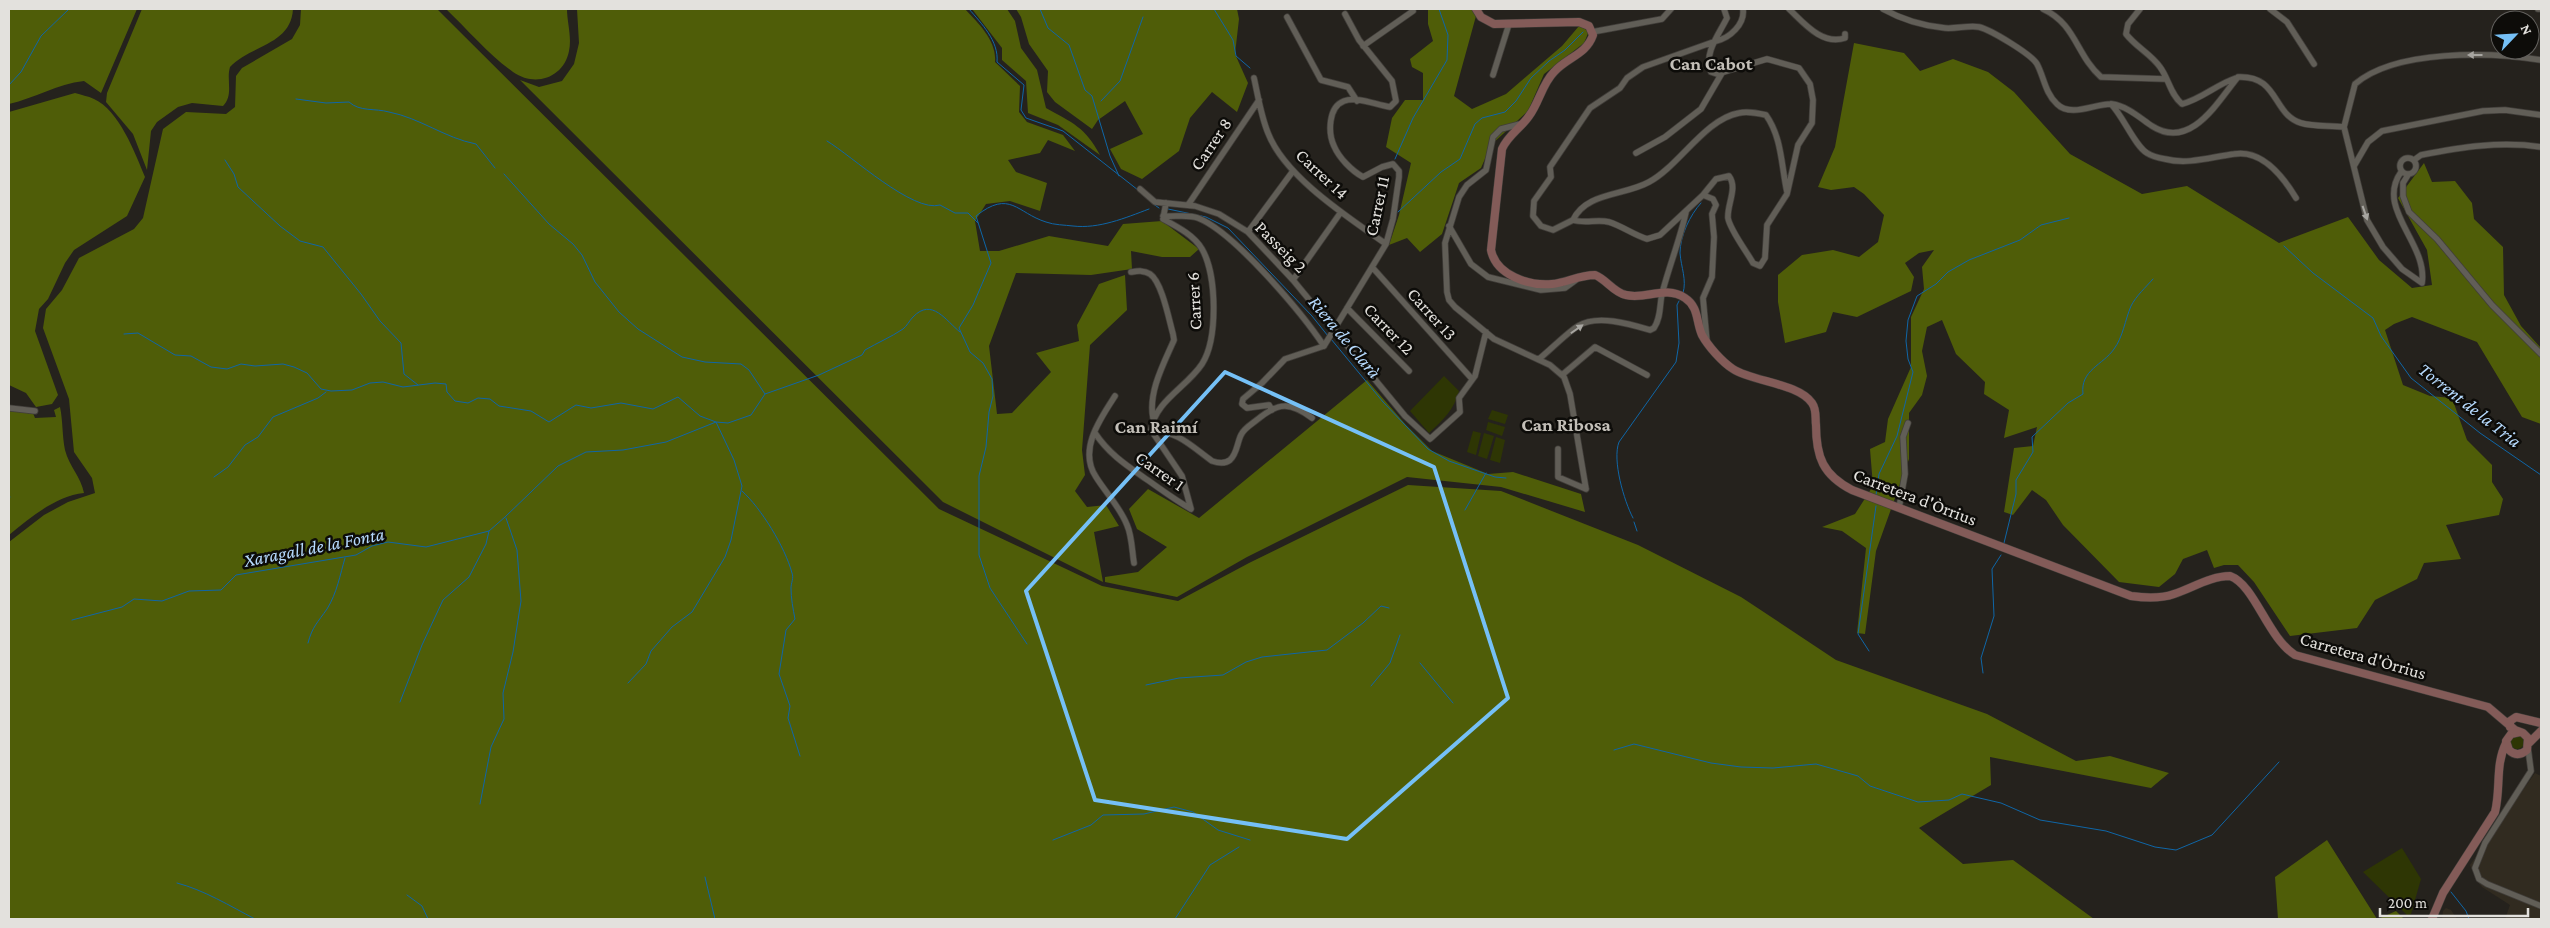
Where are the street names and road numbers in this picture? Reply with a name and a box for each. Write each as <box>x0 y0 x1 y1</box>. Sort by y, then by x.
street label: Carrer 8 <box>1186 114 1236 174</box>
street label: Carrer 14 <box>1292 145 1352 203</box>
street label: Carrer 11 <box>1361 174 1393 238</box>
street label: Passeig 2 <box>1251 217 1311 277</box>
street label: Carrer 6 <box>1182 271 1206 331</box>
street label: Carrer 13 <box>1403 284 1461 344</box>
street label: Carrer 12 <box>1360 299 1418 359</box>
street label: Carrer 1 <box>1132 447 1188 495</box>
street label: Carretera d'Òrrius <box>1851 464 1979 530</box>
street label: Carretera d'Òrrius <box>2298 628 2428 684</box>

